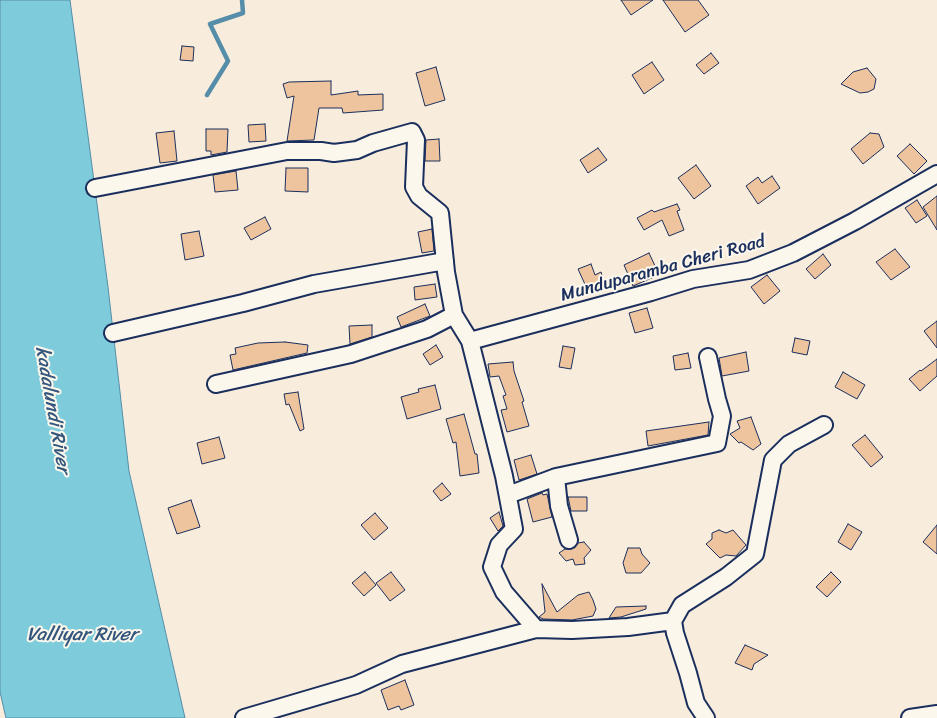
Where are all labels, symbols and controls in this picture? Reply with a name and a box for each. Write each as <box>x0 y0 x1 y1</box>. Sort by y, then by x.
street label: Munduparamba Cheri Road <box>558 231 768 307</box>
water label: kadalundi River <box>30 345 74 475</box>
water label: Valliyar River <box>27 624 137 646</box>

